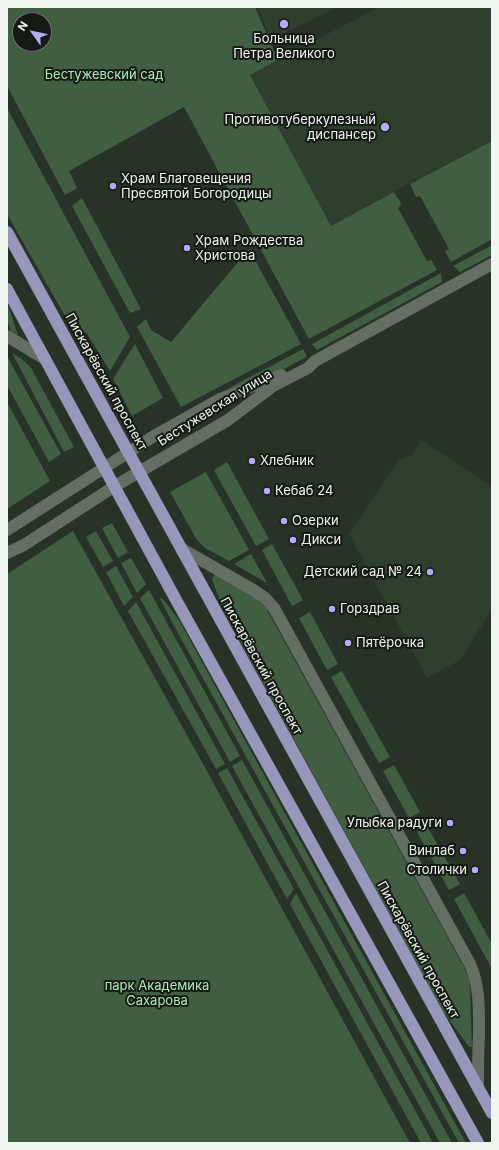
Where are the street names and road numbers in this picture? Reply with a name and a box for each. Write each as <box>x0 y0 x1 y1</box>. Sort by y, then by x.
street label: Пискарёвский проспект <box>62 311 150 453</box>
street label: Бестужевская улица <box>155 366 275 450</box>
street label: Пискарёвский проспект <box>217 595 305 737</box>
street label: Пискарёвский проспект <box>374 879 462 1021</box>

